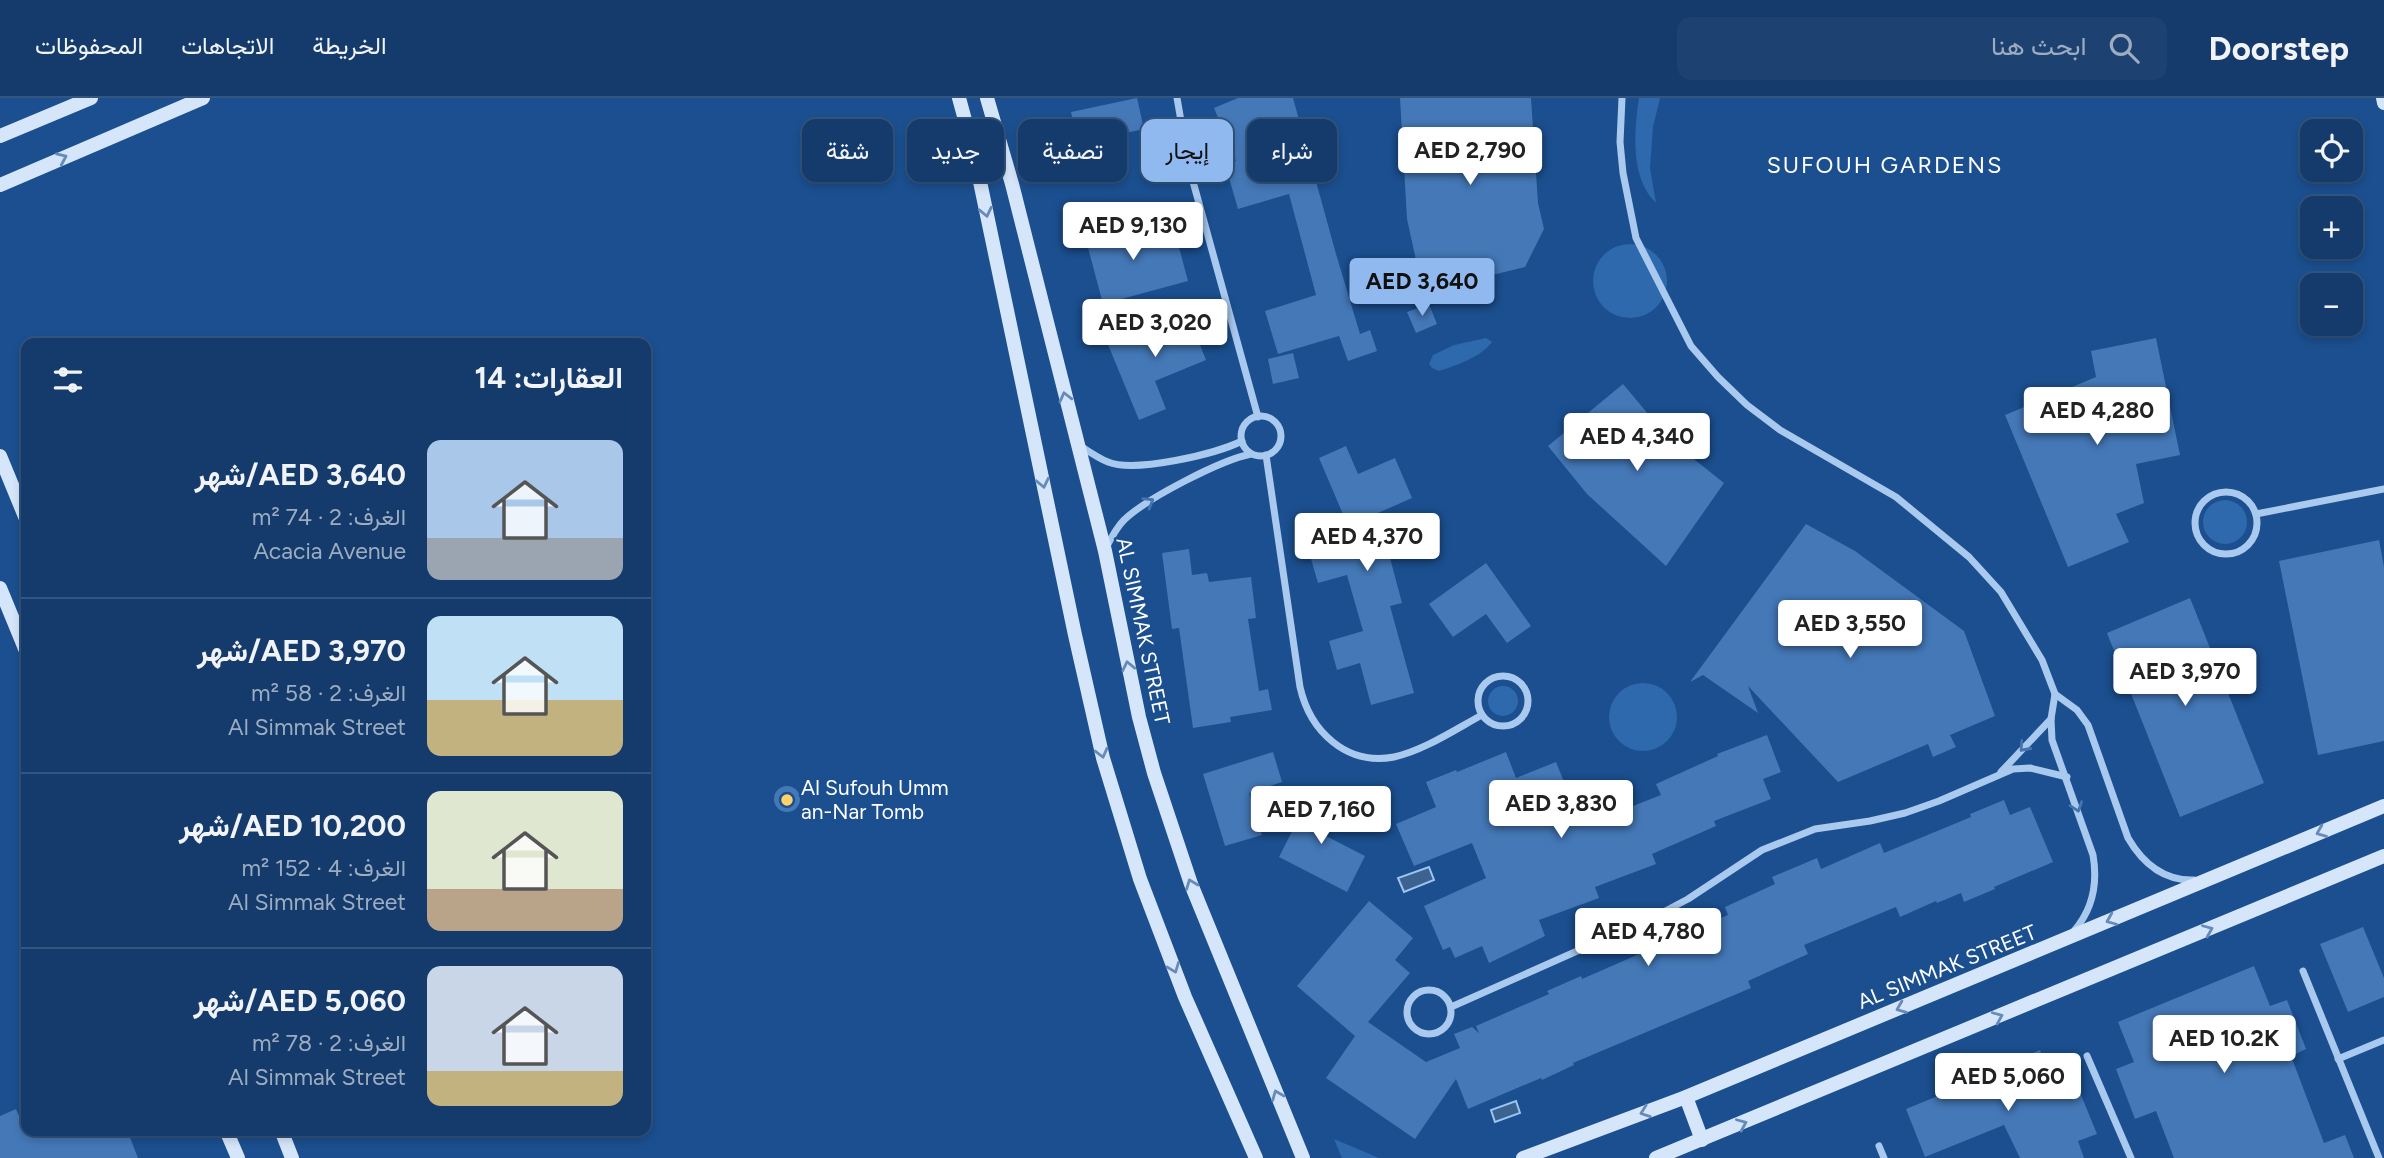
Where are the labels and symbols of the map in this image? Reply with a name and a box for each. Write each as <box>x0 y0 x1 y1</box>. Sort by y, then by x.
pin: AED 2,790 <box>1390 127 1550 187</box>
district label: SUFOUH GARDENS <box>1767 151 2003 179</box>
one-way arrow <box>55 152 68 166</box>
pin: AED 9,130 <box>1053 202 1213 262</box>
one-way arrow <box>978 206 993 218</box>
pin: AED 3,640 <box>1342 258 1502 318</box>
pin: AED 3,020 <box>1075 300 1235 359</box>
pin: AED 4,280 <box>2017 388 2177 447</box>
one-way arrow <box>1059 391 1073 403</box>
pin: AED 4,340 <box>1557 414 1717 473</box>
one-way arrow <box>1035 477 1050 489</box>
one-way arrow <box>1142 497 1155 510</box>
pin: AED 4,370 <box>1287 514 1447 573</box>
street label: AL SIMMAK STREET <box>1111 535 1176 727</box>
pin: AED 3,550 <box>1770 601 1930 660</box>
pin: AED 3,970 <box>2105 648 2265 708</box>
one-way arrow <box>1121 660 1136 672</box>
one-way arrow <box>2020 739 2033 752</box>
one-way arrow <box>1094 747 1108 759</box>
place label: Al Sufouh Umm an-Nar Tomb <box>801 775 949 824</box>
pin: AED 3,830 <box>1481 780 1641 840</box>
pin: AED 7,160 <box>1241 786 1401 846</box>
marker: Al Sufouh Umm an-Nar Tomb <box>779 792 795 808</box>
one-way arrow <box>2069 800 2083 812</box>
one-way arrow <box>2316 824 2328 838</box>
one-way arrow <box>1186 879 1200 891</box>
pin: AED 4,780 <box>1568 908 1728 968</box>
one-way arrow <box>2106 912 2118 926</box>
street label: AL SIMMAK STREET <box>1854 919 2040 1014</box>
one-way arrow <box>2200 924 2213 938</box>
one-way arrow <box>1166 962 1180 974</box>
one-way arrow <box>1896 1000 1909 1014</box>
one-way arrow <box>1991 1012 2003 1026</box>
pin: AED 10.2K <box>2144 1016 2304 1075</box>
pin: AED 5,060 <box>1928 1054 2088 1113</box>
one-way arrow <box>1272 1089 1286 1101</box>
one-way arrow <box>1640 1104 1652 1118</box>
one-way arrow <box>1736 1118 1748 1132</box>

